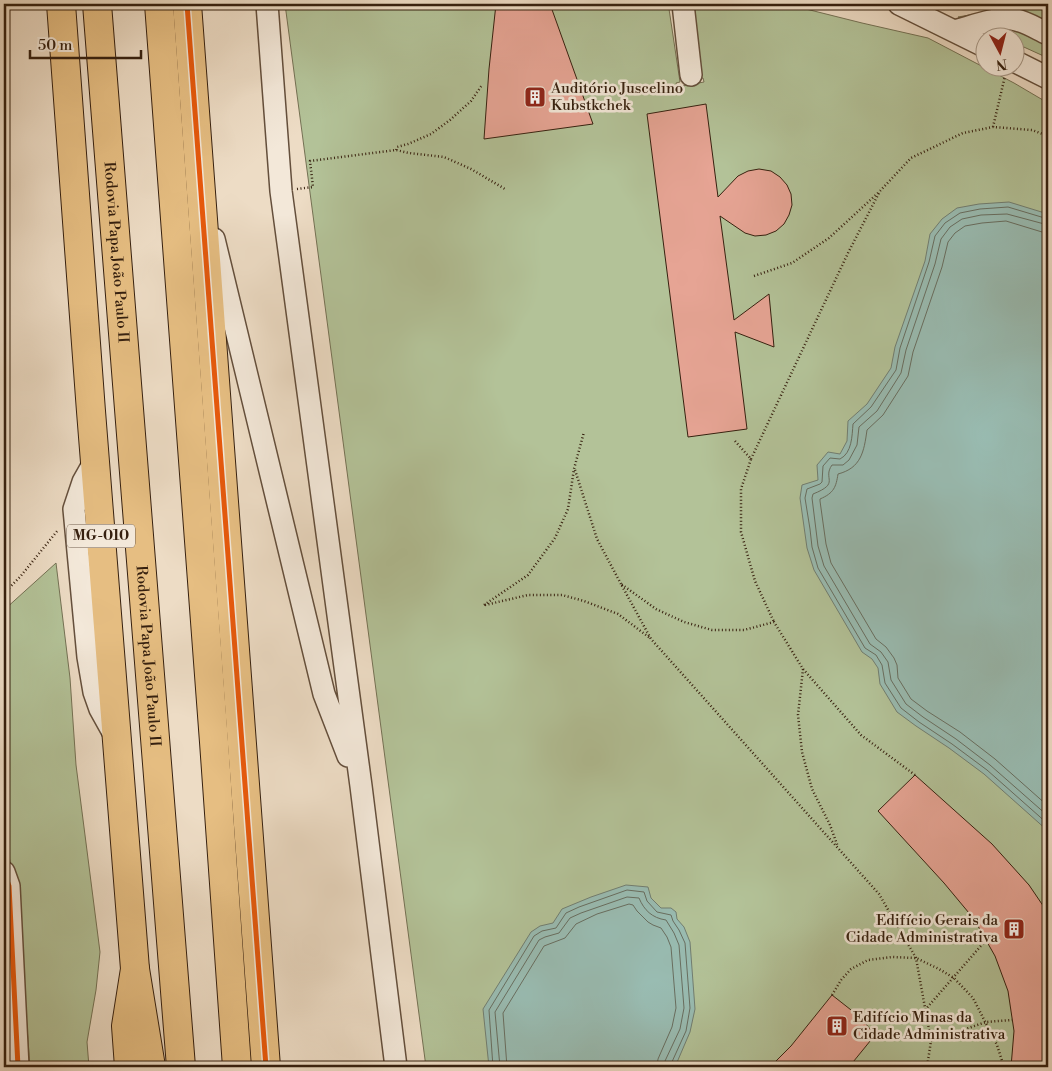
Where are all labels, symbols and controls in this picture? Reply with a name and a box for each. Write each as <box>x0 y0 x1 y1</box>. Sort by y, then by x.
scale bar <box>30 28 141 60</box>
north arrow <box>974 28 1024 78</box>
text: 50 m <box>38 36 72 55</box>
text: N <box>995 54 1008 74</box>
place label: Auditório Juscelino Kubstkchek <box>550 79 683 115</box>
building icon: Auditório Juscelino Kubstkchek <box>523 85 547 109</box>
street label: Rodovia Papa João Paulo II <box>100 161 133 344</box>
road number: MG-010 <box>67 524 135 548</box>
street label: Rodovia Papa João Paulo II <box>132 565 165 748</box>
place label: Edifício Gerais da Cidade Administrativa <box>846 911 998 947</box>
building icon: Edifício Gerais da Cidade Administrativa <box>1002 917 1026 941</box>
place label: Edifício Minas da Cidade Administrativa <box>853 1008 1006 1044</box>
building icon: Edifício Minas da Cidade Administrativa <box>825 1014 849 1038</box>

